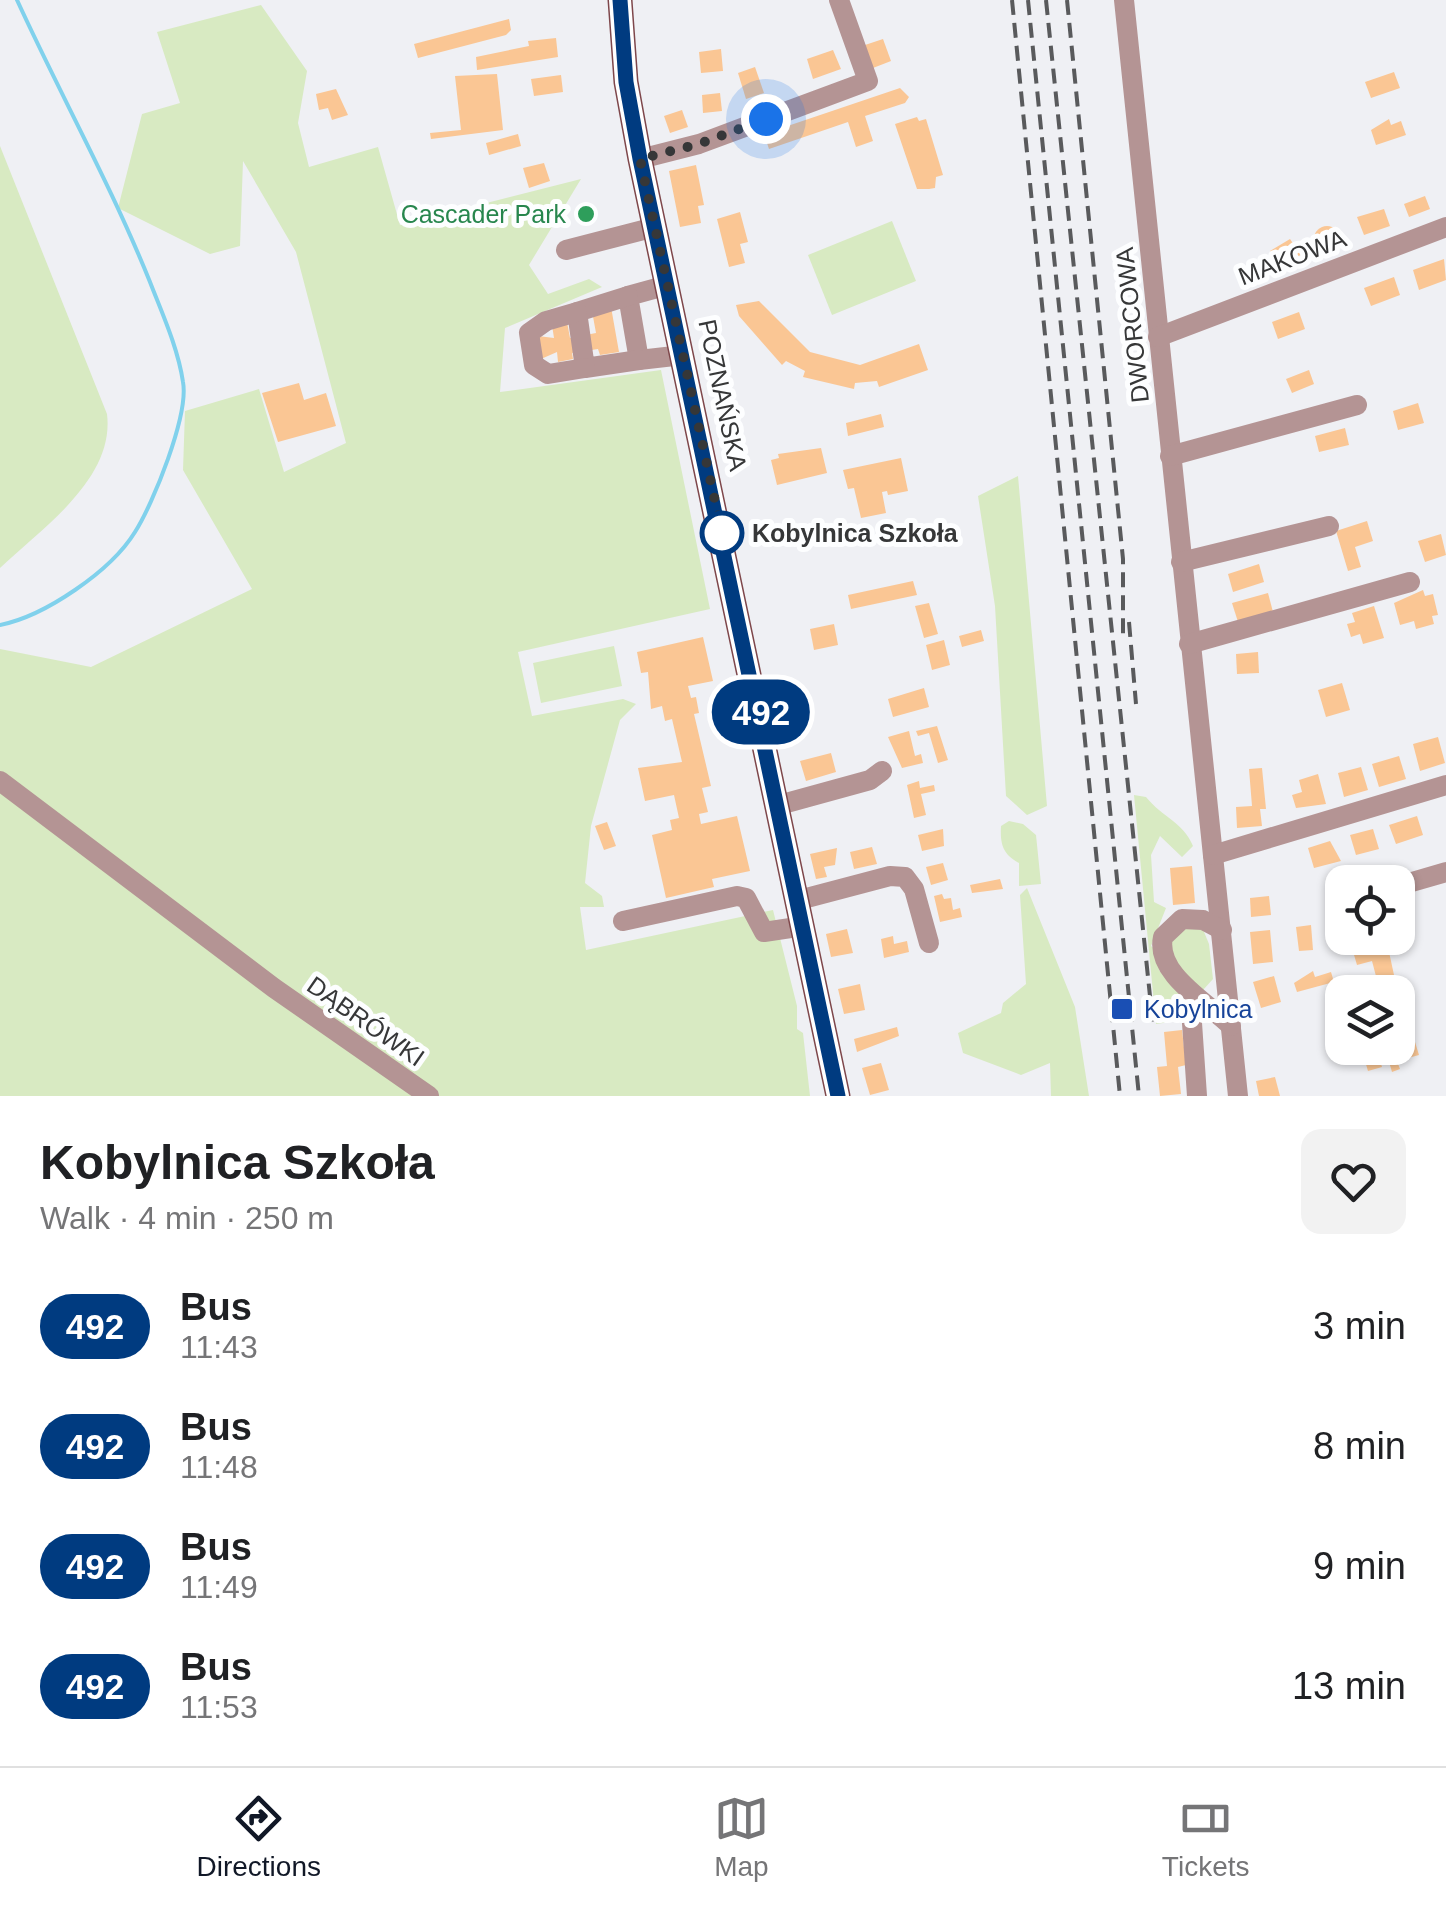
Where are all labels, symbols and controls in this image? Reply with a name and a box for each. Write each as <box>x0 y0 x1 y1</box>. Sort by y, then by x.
your location <box>741 94 791 144</box>
place label: Cascader Park <box>401 200 566 228</box>
marker: Cascader Park <box>575 203 597 225</box>
street label: MAKOWA <box>1234 224 1350 290</box>
street label: DWORCOWA <box>1110 246 1154 404</box>
street label: POZNAŃSKA <box>693 317 753 474</box>
marker: Kobylnica Szkoła <box>701 512 743 554</box>
place label: Kobylnica Szkoła <box>752 519 959 547</box>
line badge: 492 <box>704 680 818 744</box>
text: 492 <box>732 693 790 732</box>
map controls <box>1325 865 1415 1065</box>
button: locate <box>1325 865 1415 955</box>
street label: DĄBRÓWKI <box>302 970 430 1072</box>
button: layers <box>1325 975 1415 1065</box>
place label: Kobylnica <box>1144 995 1252 1023</box>
marker: Kobylnica <box>1109 996 1135 1022</box>
button: heart <box>1301 1129 1406 1234</box>
text: Kobylnica Szkoła <box>40 1136 435 1189</box>
text: Walk · 4 min · 250 m <box>40 1200 334 1236</box>
text: Bus <box>180 1286 252 1328</box>
text: 3 min <box>1313 1305 1406 1347</box>
text: 492 <box>66 1307 124 1346</box>
text: 11:43 <box>180 1329 258 1365</box>
text: Bus <box>180 1406 252 1448</box>
text: 8 min <box>1313 1425 1406 1467</box>
text: 492 <box>66 1427 124 1466</box>
text: 11:48 <box>180 1449 258 1485</box>
text: Bus <box>180 1526 252 1568</box>
text: 9 min <box>1313 1545 1406 1587</box>
text: 492 <box>66 1547 124 1586</box>
text: 11:49 <box>180 1569 258 1605</box>
text: Bus <box>180 1646 252 1688</box>
text: 13 min <box>1292 1665 1406 1707</box>
text: 492 <box>66 1667 124 1706</box>
text: 11:53 <box>180 1689 258 1725</box>
tab: Directions <box>196 1791 321 1883</box>
tab: Map <box>714 1791 769 1883</box>
tab: Tickets <box>1162 1791 1250 1883</box>

